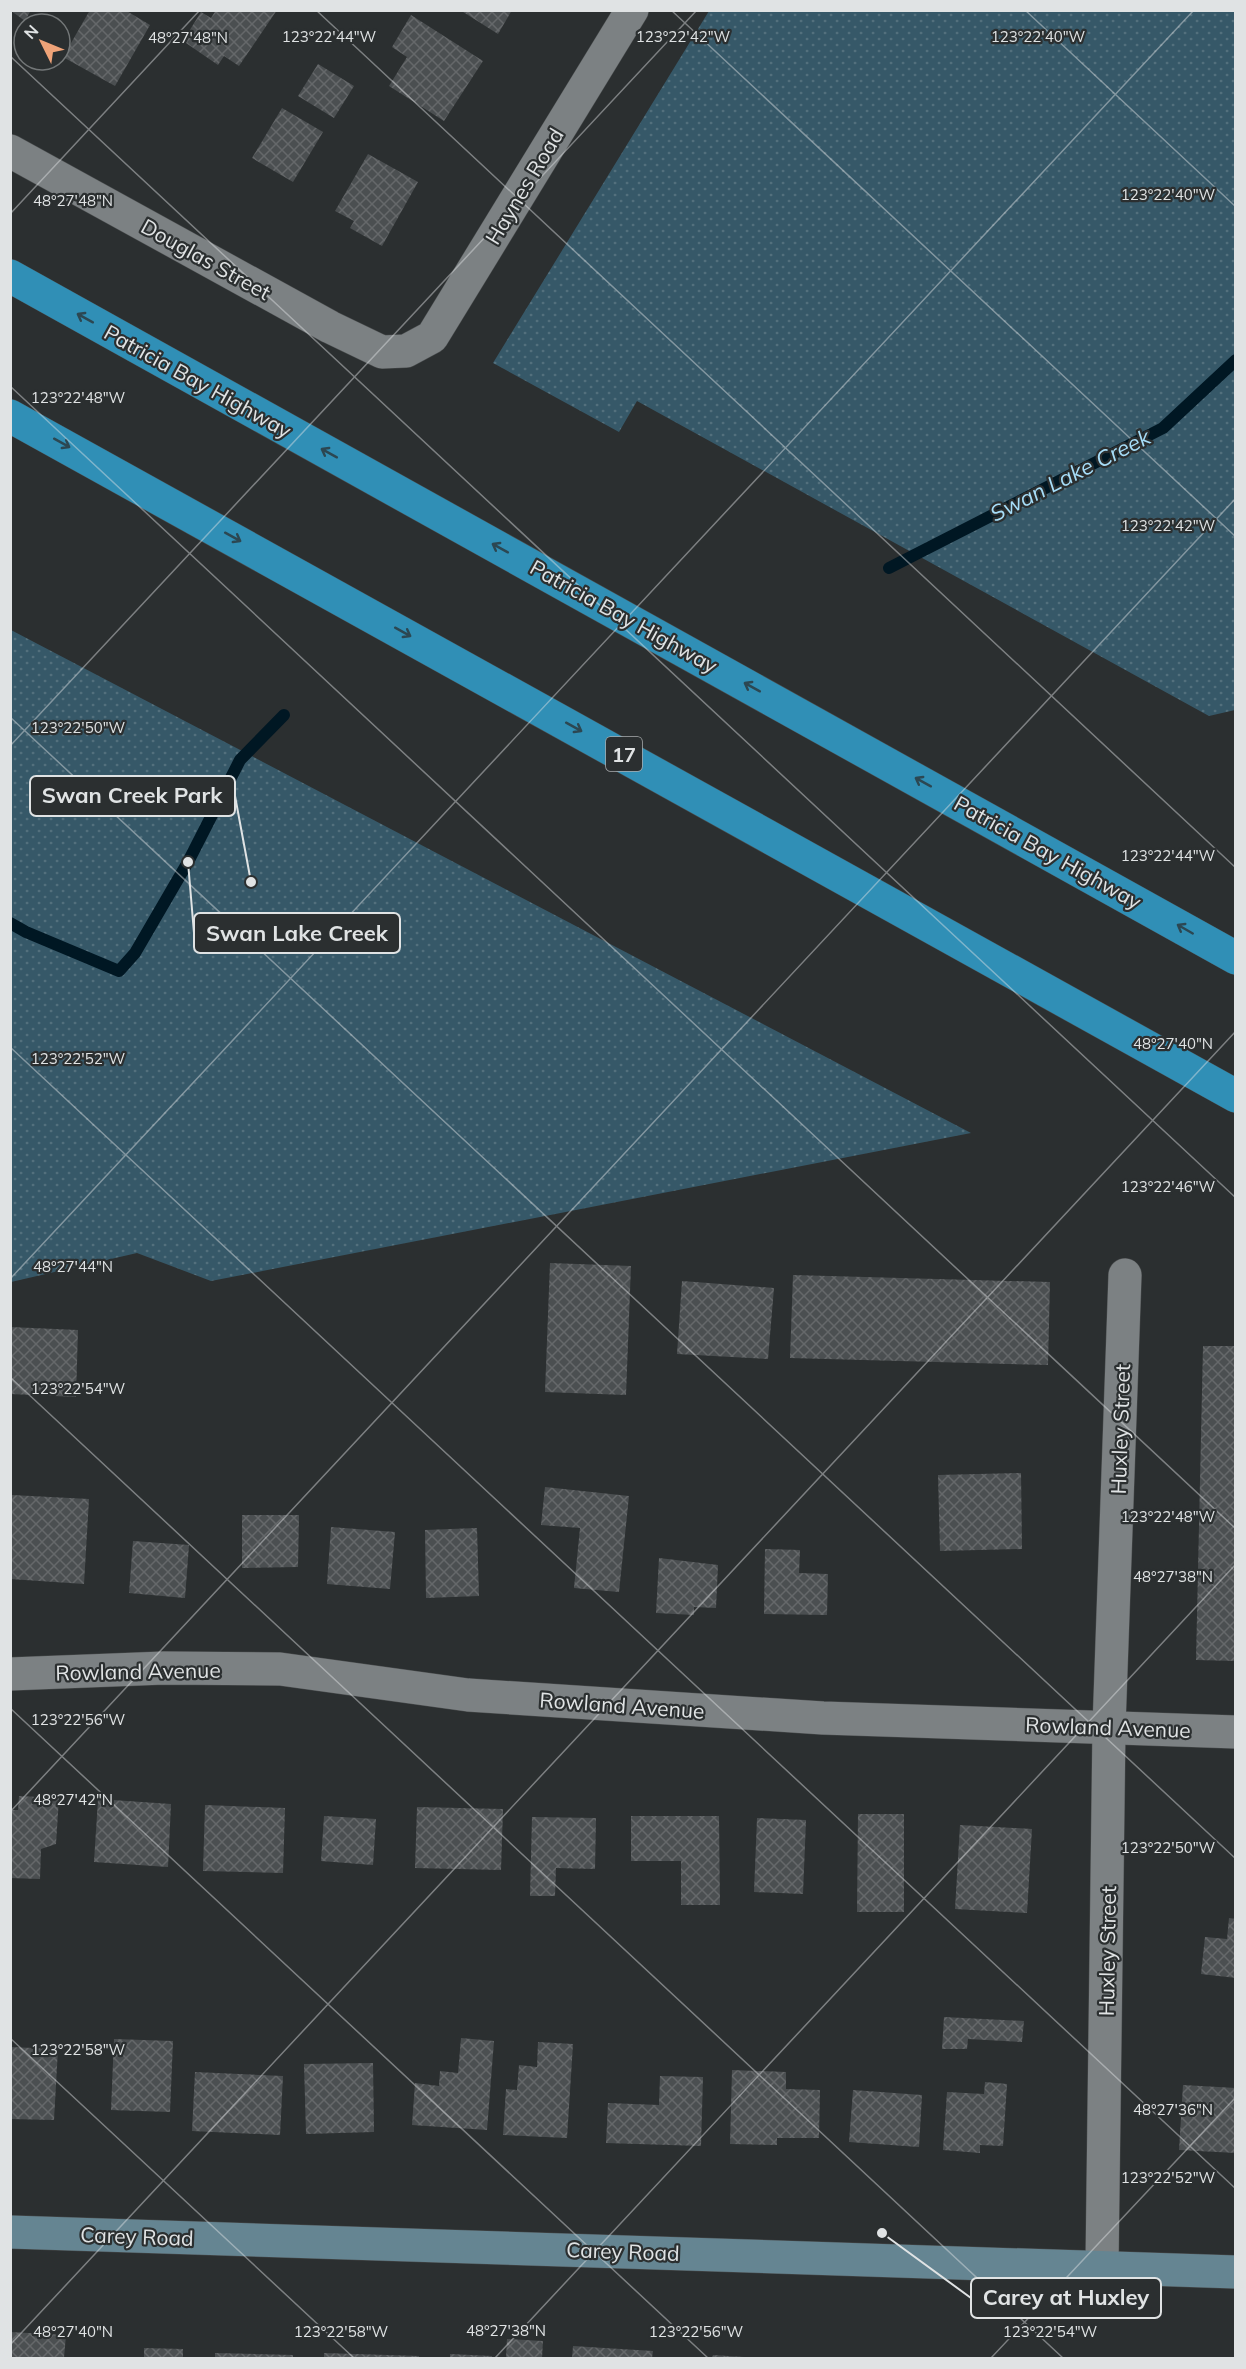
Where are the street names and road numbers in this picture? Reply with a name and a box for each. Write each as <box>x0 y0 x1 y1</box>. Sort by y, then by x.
street label: Haynes Road <box>479 123 569 249</box>
street label: Douglas Street <box>137 213 275 305</box>
street label: Patricia Bay Highway <box>100 319 296 443</box>
street label: Patricia Bay Highway <box>526 554 722 678</box>
road number: 17 <box>606 737 642 771</box>
street label: Patricia Bay Highway <box>950 790 1146 914</box>
street label: Huxley Street <box>1105 1363 1135 1495</box>
street label: Rowland Avenue <box>55 1657 221 1685</box>
street label: Rowland Avenue <box>539 1686 705 1724</box>
street label: Rowland Avenue <box>1025 1711 1191 1743</box>
street label: Huxley Street <box>1093 1886 1121 2016</box>
street label: Carey Road <box>80 2221 194 2251</box>
street label: Carey Road <box>566 2236 680 2266</box>

